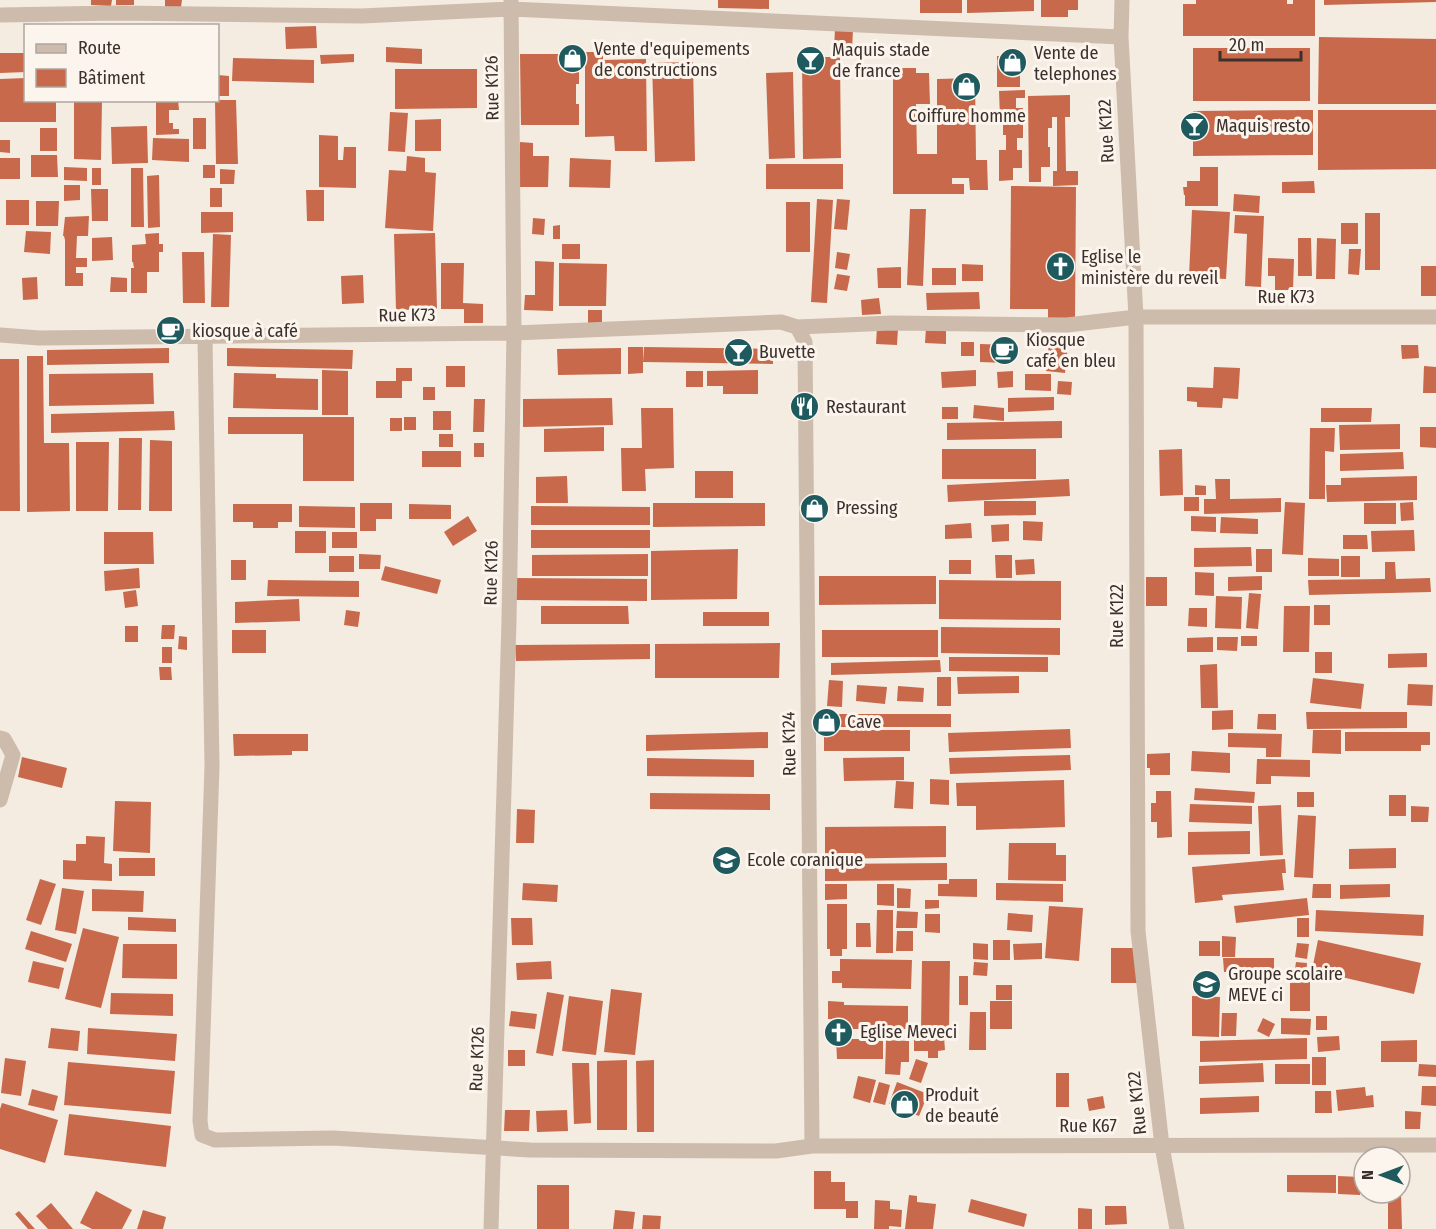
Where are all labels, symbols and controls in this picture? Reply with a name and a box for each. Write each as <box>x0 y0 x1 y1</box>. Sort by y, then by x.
legend <box>24 24 219 102</box>
scale bar <box>1220 24 1301 62</box>
text: 20 m <box>1229 34 1264 56</box>
text: Route <box>78 37 121 59</box>
place label: Vente d'equipements de constructions <box>594 38 750 81</box>
place label: Maquis stade de france <box>832 39 930 82</box>
place label: Vente de telephones <box>1034 42 1117 85</box>
shop icon: Vente d'equipements de constructions <box>557 43 589 75</box>
bar icon: Maquis stade de france <box>795 44 827 76</box>
shop icon: Vente de telephones <box>997 47 1029 79</box>
street label: Rue K126 <box>480 55 504 121</box>
text: Bâtiment <box>78 67 145 89</box>
shop icon: Coiffure homme <box>951 71 983 103</box>
street label: Rue K122 <box>1093 98 1119 164</box>
place label: Coiffure homme <box>908 105 1026 127</box>
bar icon: Maquis resto <box>1179 110 1211 142</box>
place label: Maquis resto <box>1216 115 1311 137</box>
place label: Eglise le ministère du reveil <box>1081 246 1219 289</box>
church icon: Eglise le ministère du reveil <box>1044 251 1076 283</box>
street label: Rue K73 <box>1257 286 1315 308</box>
street label: Rue K73 <box>378 304 436 326</box>
cafe icon: kiosque à café <box>155 315 187 347</box>
place label: kiosque à café <box>192 320 298 342</box>
place label: Kiosque café en bleu <box>1026 329 1116 372</box>
cafe icon: Kiosque café en bleu <box>989 334 1021 366</box>
bar icon: Buvette <box>722 336 754 368</box>
place label: Buvette <box>759 341 816 363</box>
restaurant icon: Restaurant <box>789 391 821 423</box>
place label: Restaurant <box>826 396 906 418</box>
shop icon: Pressing <box>799 492 831 524</box>
place label: Pressing <box>836 497 898 519</box>
street label: Rue K126 <box>479 540 503 606</box>
street label: Rue K122 <box>1106 584 1128 648</box>
shop icon: Cave <box>810 706 842 738</box>
street label: Rue K124 <box>777 711 801 776</box>
place label: Cave <box>847 711 881 733</box>
school or university icon: Ecole coranique <box>710 844 742 876</box>
place label: Ecole coranique <box>747 849 863 871</box>
place label: Groupe scolaire MEVE ci <box>1228 963 1343 1006</box>
school or university icon: Groupe scolaire MEVE ci <box>1191 968 1223 1000</box>
church icon: Eglise Meveci <box>823 1016 855 1048</box>
place label: Eglise Meveci <box>860 1021 957 1043</box>
street label: Rue K126 <box>465 1026 489 1092</box>
street label: Rue K122 <box>1123 1070 1151 1136</box>
place label: Produit de beauté <box>925 1084 999 1127</box>
shop icon: Produit de beauté <box>888 1089 920 1121</box>
street label: Rue K67 <box>1059 1115 1117 1137</box>
north arrow <box>1352 1145 1412 1205</box>
text: N <box>1358 1170 1377 1180</box>

